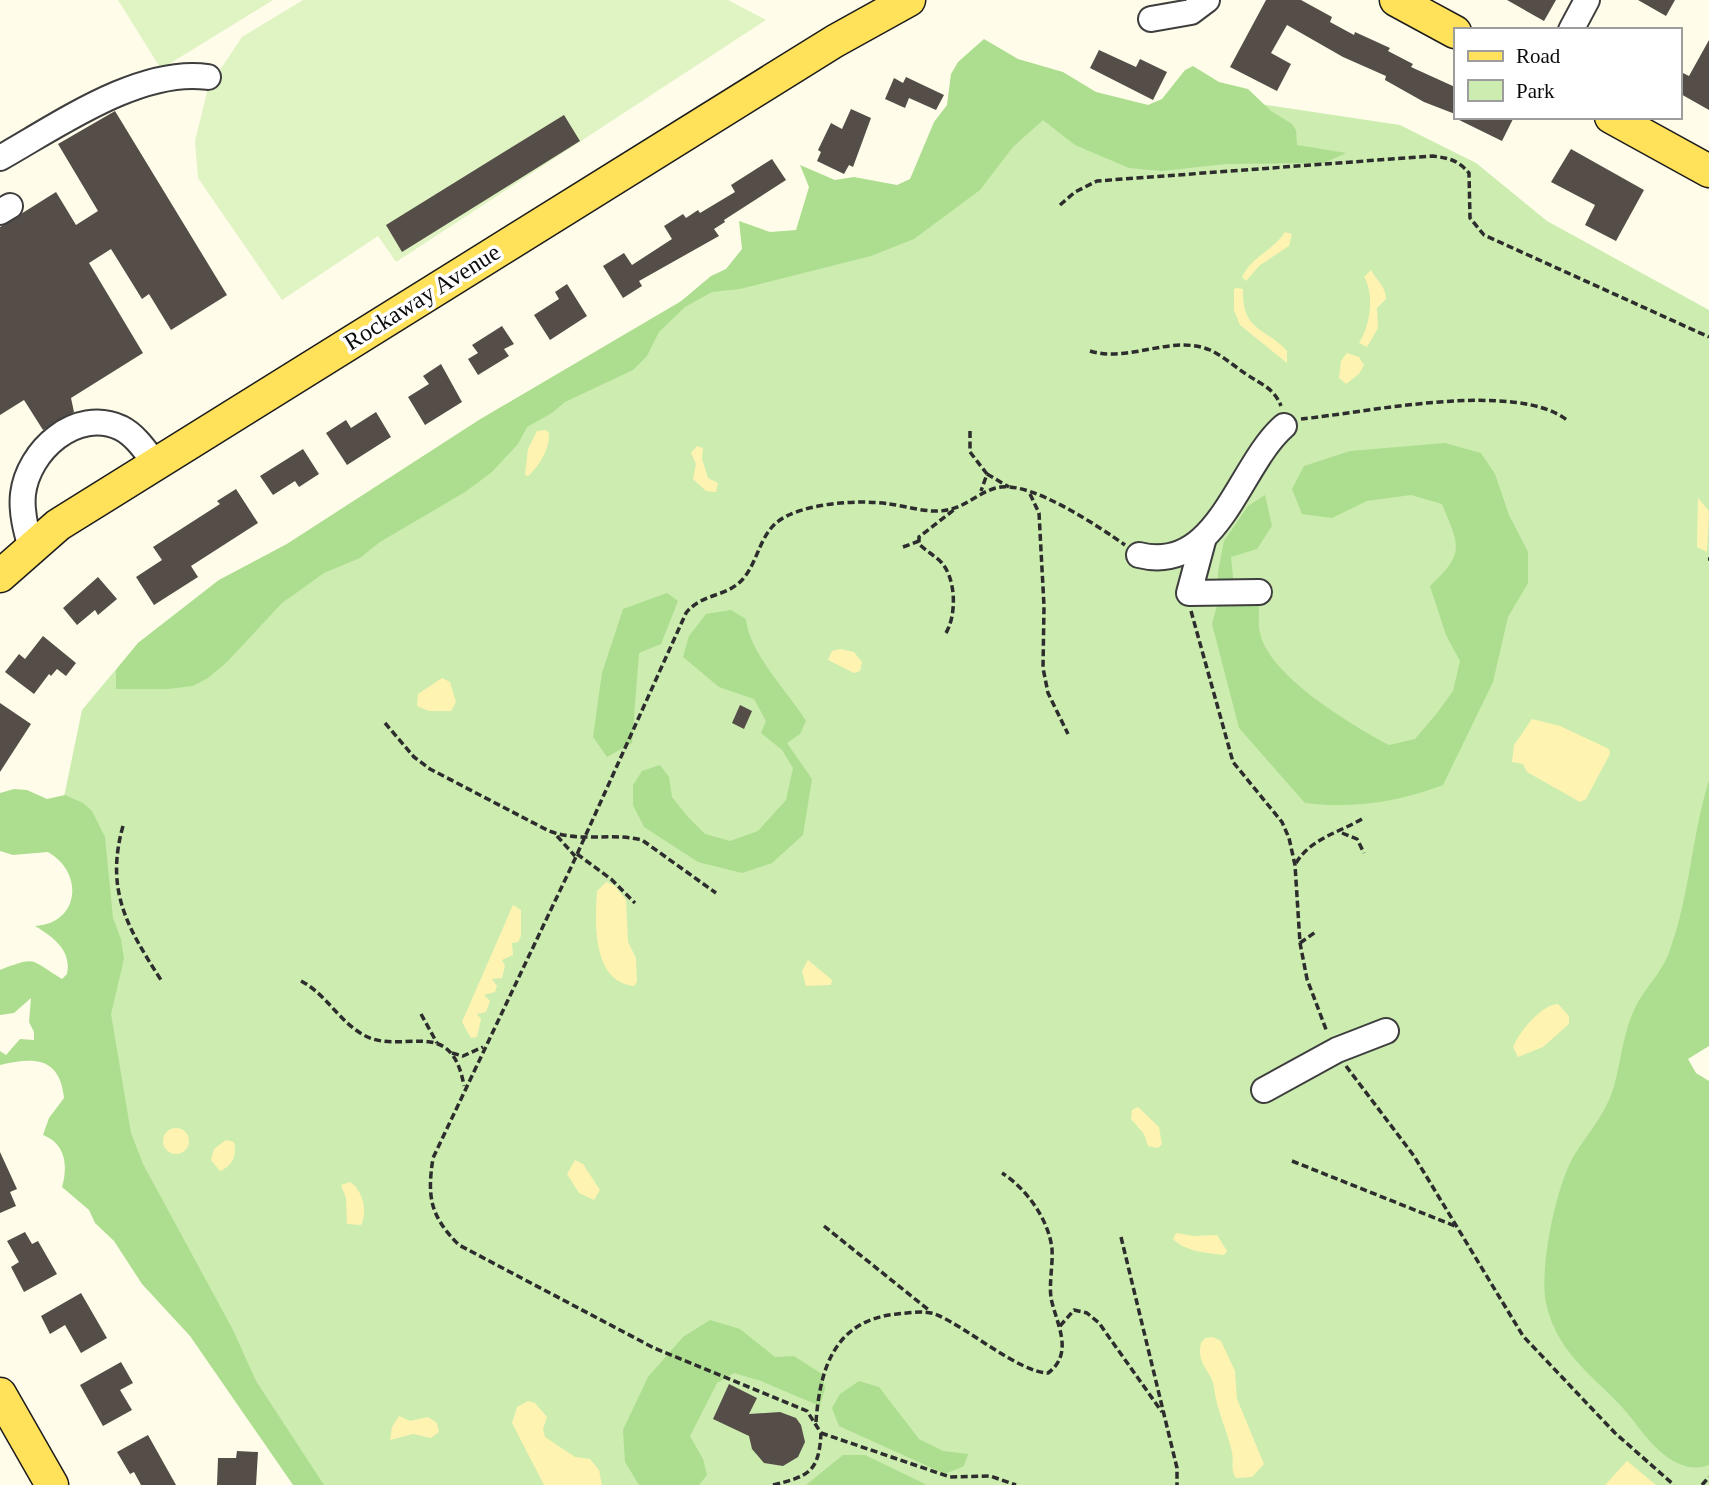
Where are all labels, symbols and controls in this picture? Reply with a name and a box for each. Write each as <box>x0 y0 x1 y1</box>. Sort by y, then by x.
legend <box>1454 28 1681 119</box>
text: Road <box>1516 44 1561 68</box>
text: Park <box>1516 79 1555 103</box>
street label: Rockaway Avenue <box>339 239 505 355</box>

